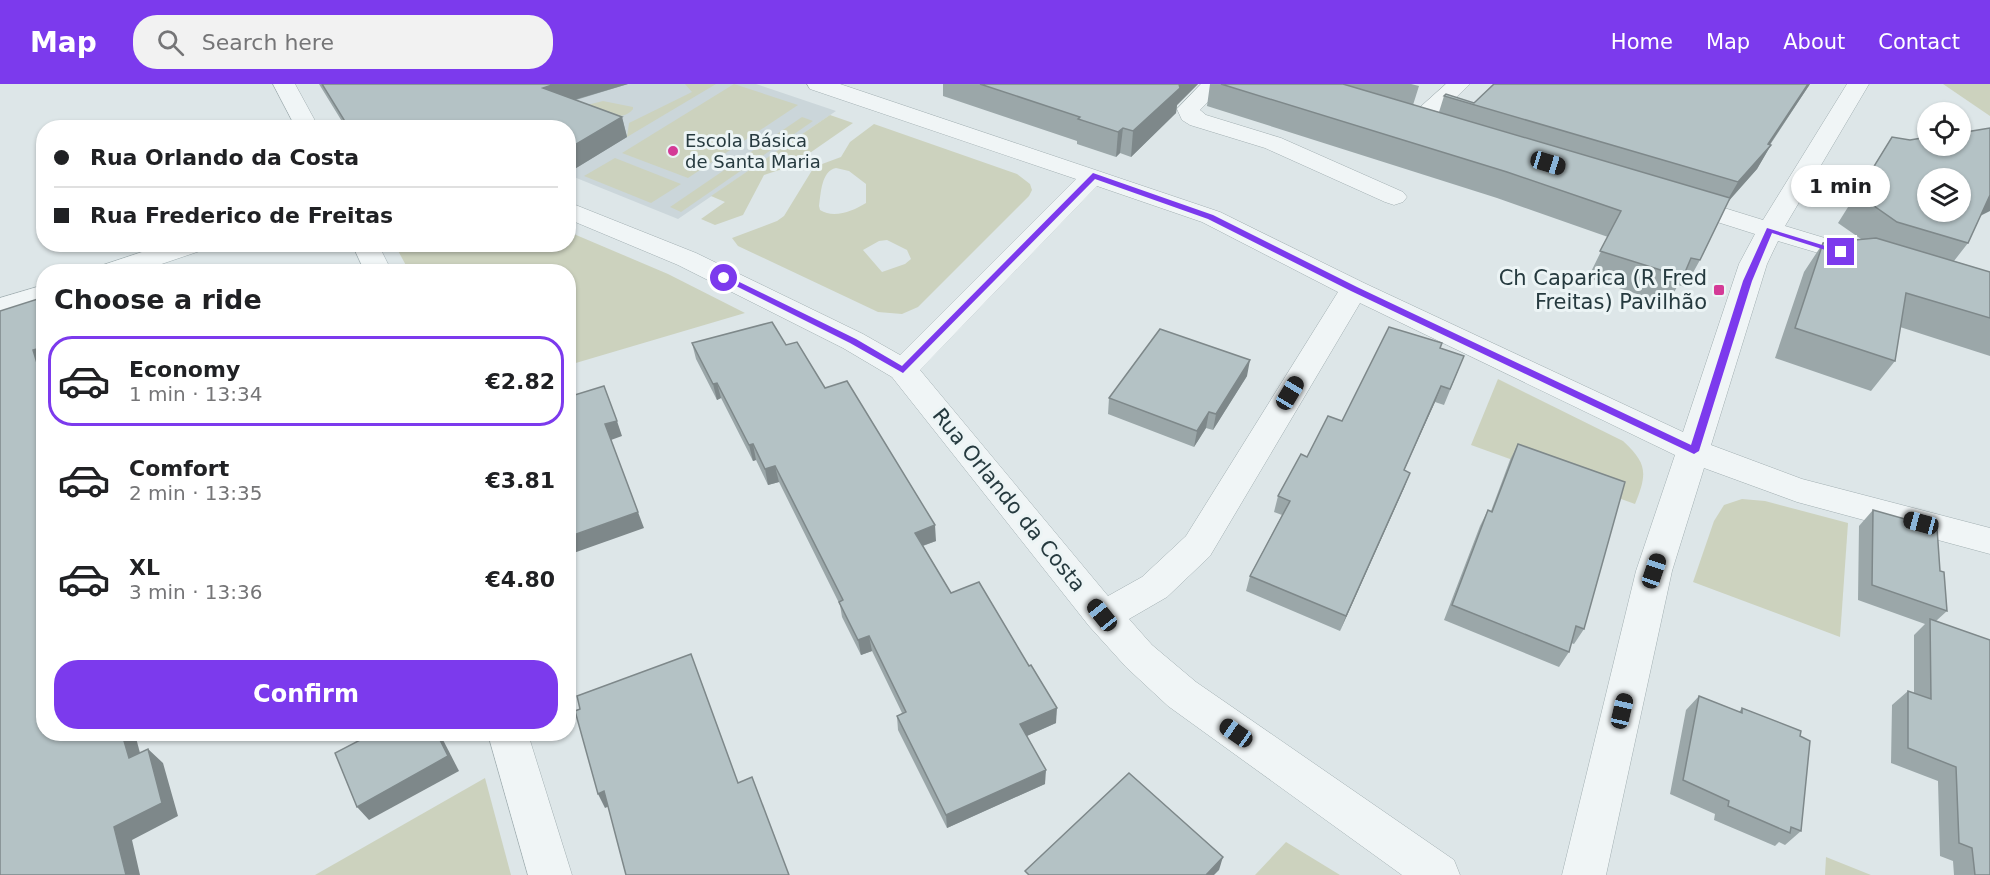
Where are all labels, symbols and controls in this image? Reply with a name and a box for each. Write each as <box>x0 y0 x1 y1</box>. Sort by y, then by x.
search box <box>133 15 553 69</box>
text: Map <box>30 26 97 59</box>
icon: search <box>154 26 187 59</box>
text: Search here <box>202 30 334 55</box>
text: Home <box>1611 30 1673 54</box>
text: Map <box>1706 30 1750 54</box>
text: About <box>1783 30 1845 54</box>
text: Contact <box>1878 30 1960 54</box>
map controls <box>1917 102 1971 222</box>
button: locate <box>1917 102 1971 156</box>
place label: Escola Básica de Santa Maria <box>685 130 821 172</box>
marker: Escola Básica de Santa Maria <box>666 144 680 158</box>
text: Rua Orlando da Costa <box>90 145 359 170</box>
car <box>1528 149 1568 177</box>
callout: 1 min <box>1792 165 1890 207</box>
button: layers <box>1917 168 1971 222</box>
text: 1 min <box>1809 174 1872 198</box>
text: Rua Frederico de Freitas <box>90 203 393 228</box>
route end <box>1827 238 1854 265</box>
route start <box>710 264 737 291</box>
place label: Ch Caparica (R Fred Freitas) Pavilhão <box>1499 266 1707 314</box>
marker: Ch Caparica (R Fred Freitas) Pavilhão <box>1712 283 1726 297</box>
text: Choose a ride <box>54 284 262 315</box>
icon: car <box>57 354 111 408</box>
text: Economy <box>129 357 240 382</box>
text: €2.82 <box>485 369 555 394</box>
car <box>1273 373 1307 413</box>
text: 1 min · 13:34 <box>129 382 263 406</box>
street label: Rua Orlando da Costa <box>928 403 1090 597</box>
icon: car <box>57 453 111 507</box>
text: Comfort <box>129 456 229 481</box>
text: €3.81 <box>485 468 555 493</box>
text: 2 min · 13:35 <box>129 481 263 505</box>
car <box>1901 510 1941 536</box>
car <box>1640 551 1668 591</box>
icon: car <box>57 552 111 606</box>
text: XL <box>129 555 160 580</box>
text: €4.80 <box>485 567 555 592</box>
text: 3 min · 13:36 <box>129 580 263 604</box>
car <box>1084 595 1120 635</box>
button: Confirm <box>54 660 558 729</box>
car <box>1609 691 1635 731</box>
car <box>1216 715 1256 751</box>

